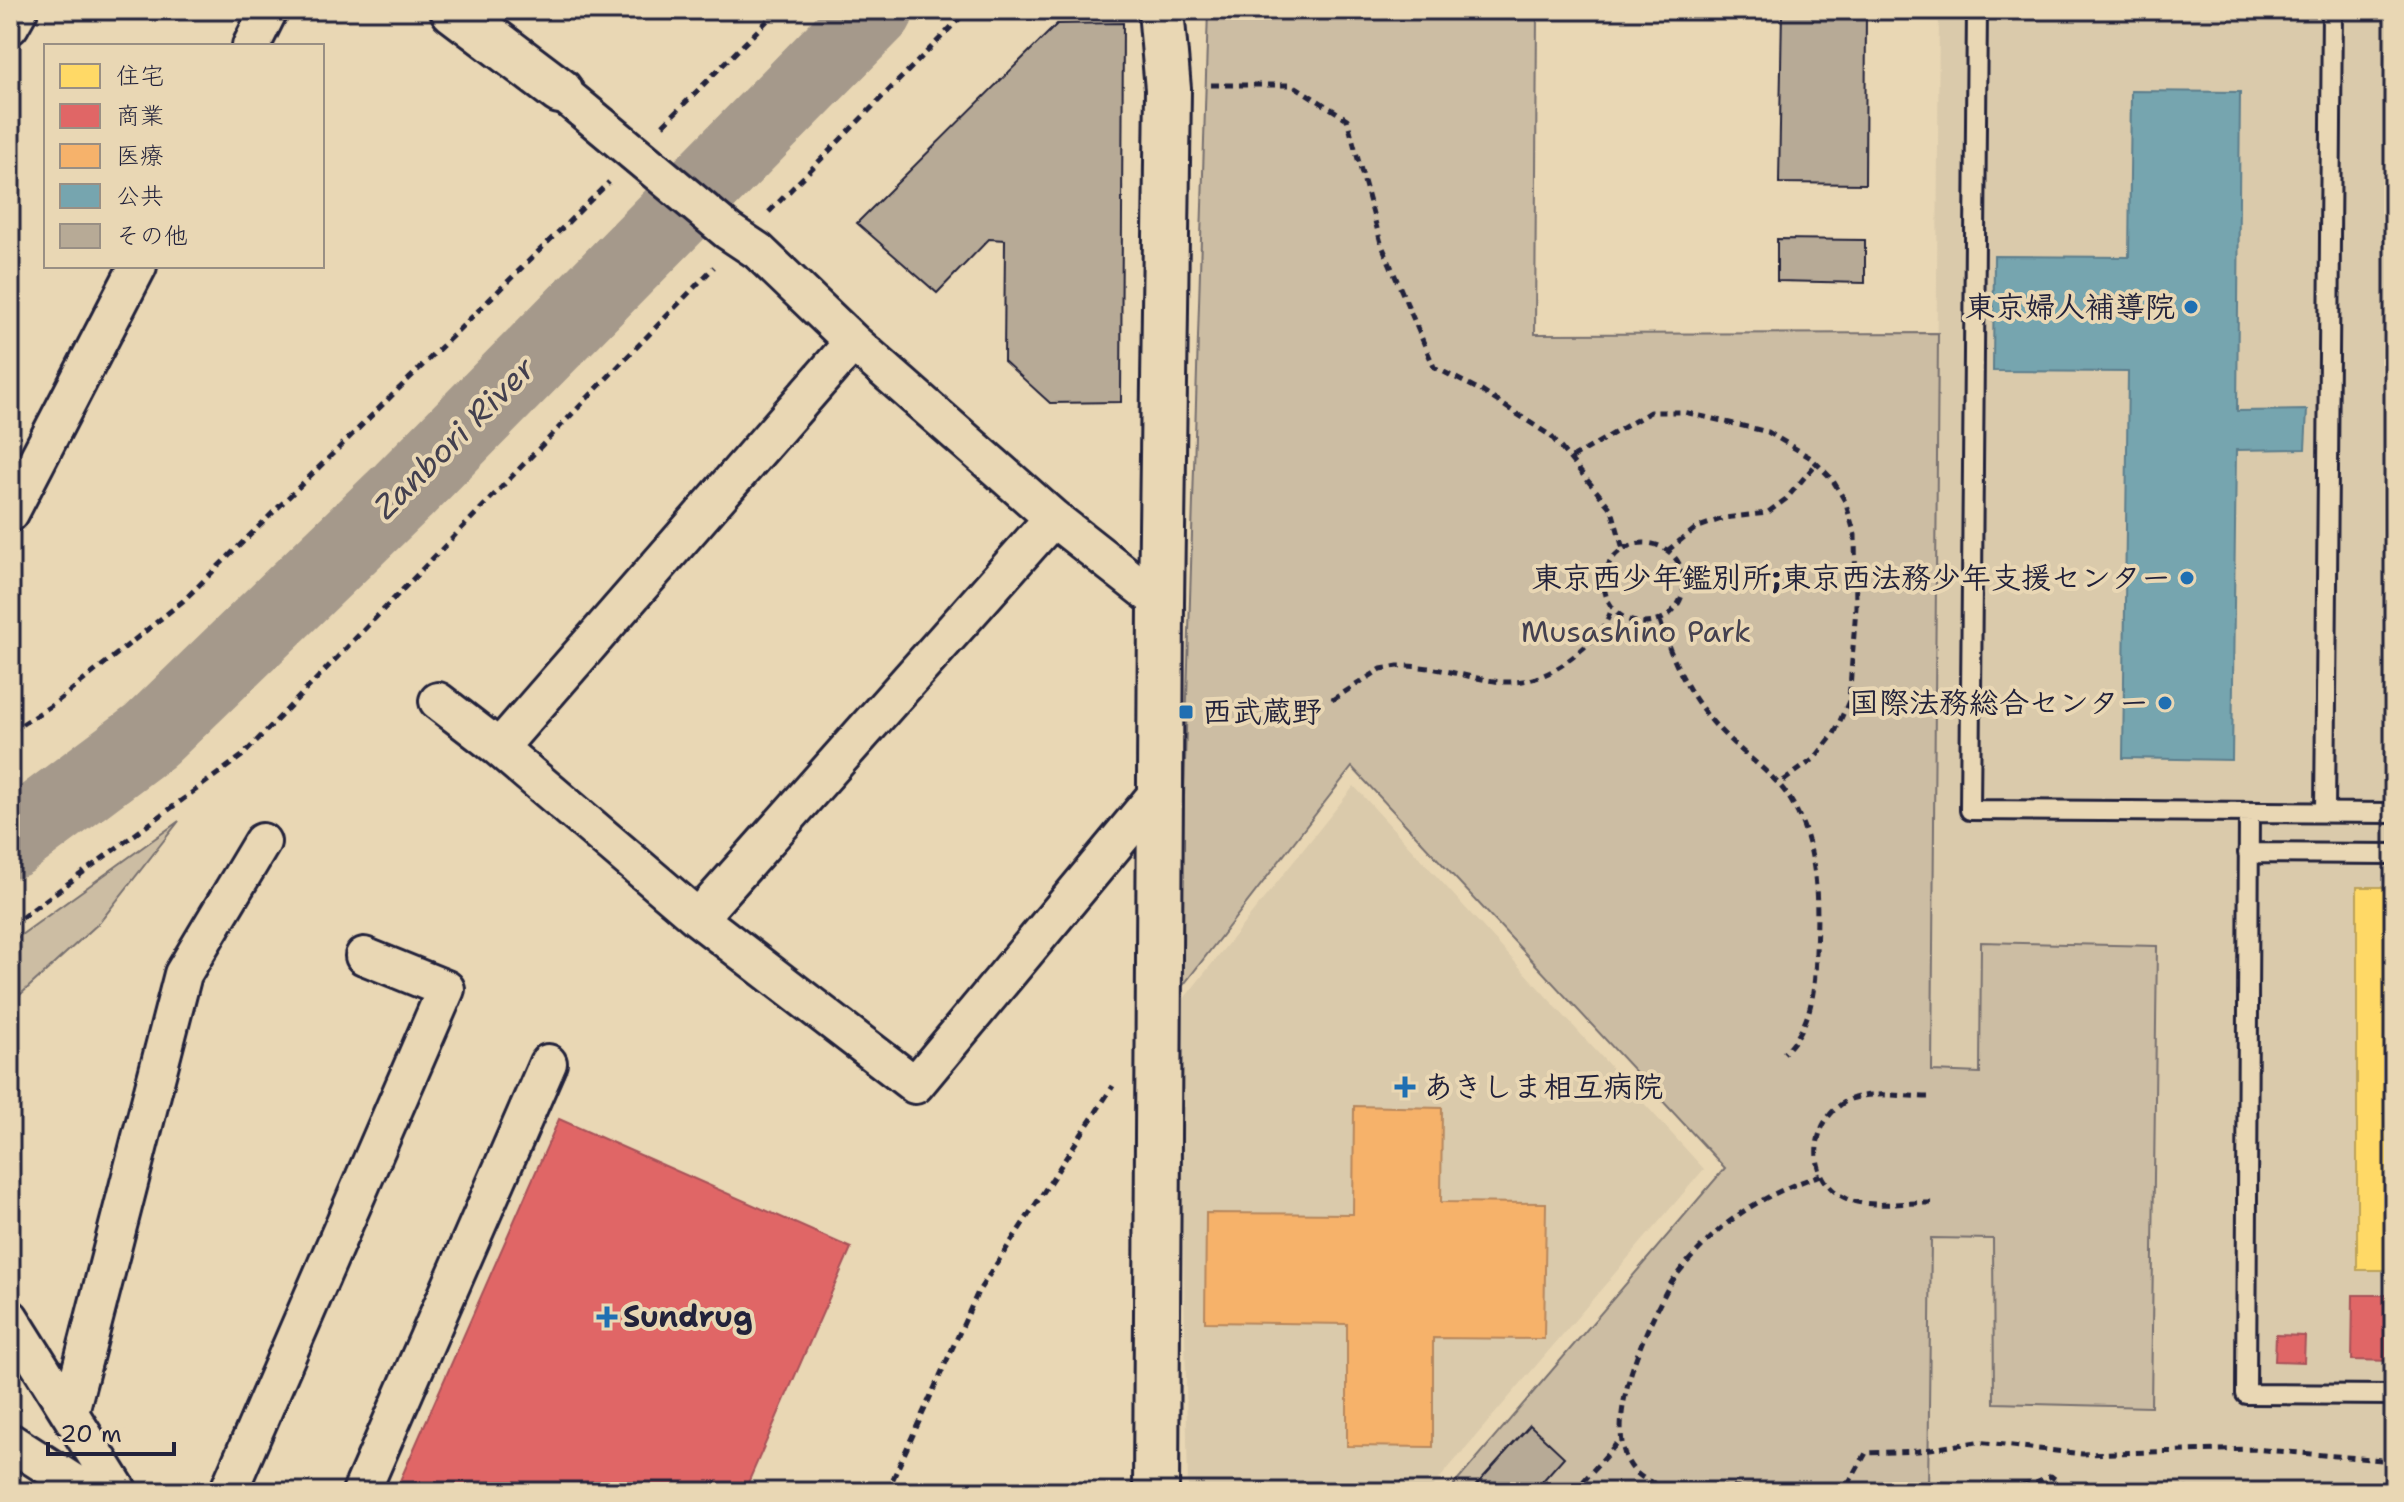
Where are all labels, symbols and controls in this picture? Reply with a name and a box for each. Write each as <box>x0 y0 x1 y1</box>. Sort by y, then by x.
legend <box>44 44 324 268</box>
text: 住宅 <box>116 60 164 92</box>
text: 商業 <box>116 100 164 132</box>
text: 医療 <box>116 140 164 172</box>
text: 公共 <box>116 180 164 212</box>
text: その他 <box>116 220 188 252</box>
place label: 東京婦人補導院 <box>1965 286 2175 327</box>
marker: 東京婦人補導院 <box>2182 298 2200 316</box>
water label: Zanbori River <box>363 347 545 528</box>
place label: 東京西少年鑑別所;東京西法務少年支援センター <box>1532 557 2171 598</box>
marker: 東京西少年鑑別所;東京西法務少年支援センター <box>2178 569 2196 587</box>
park label: Musashino Park <box>1521 611 1751 652</box>
place label: 国際法務総合センター <box>1849 682 2149 723</box>
place label: 西武蔵野 <box>1202 691 1322 732</box>
marker: 国際法務総合センター <box>2156 694 2174 712</box>
marker: 西武蔵野 <box>1177 703 1195 721</box>
place label: あきしま相互病院 <box>1423 1066 1663 1107</box>
marker: あきしま相互病院 <box>1394 1076 1416 1098</box>
place label: Sundrug <box>623 1296 753 1337</box>
marker: Sundrug <box>598 1308 616 1326</box>
scale bar <box>48 1406 174 1456</box>
text: 20 m <box>60 1418 122 1450</box>

